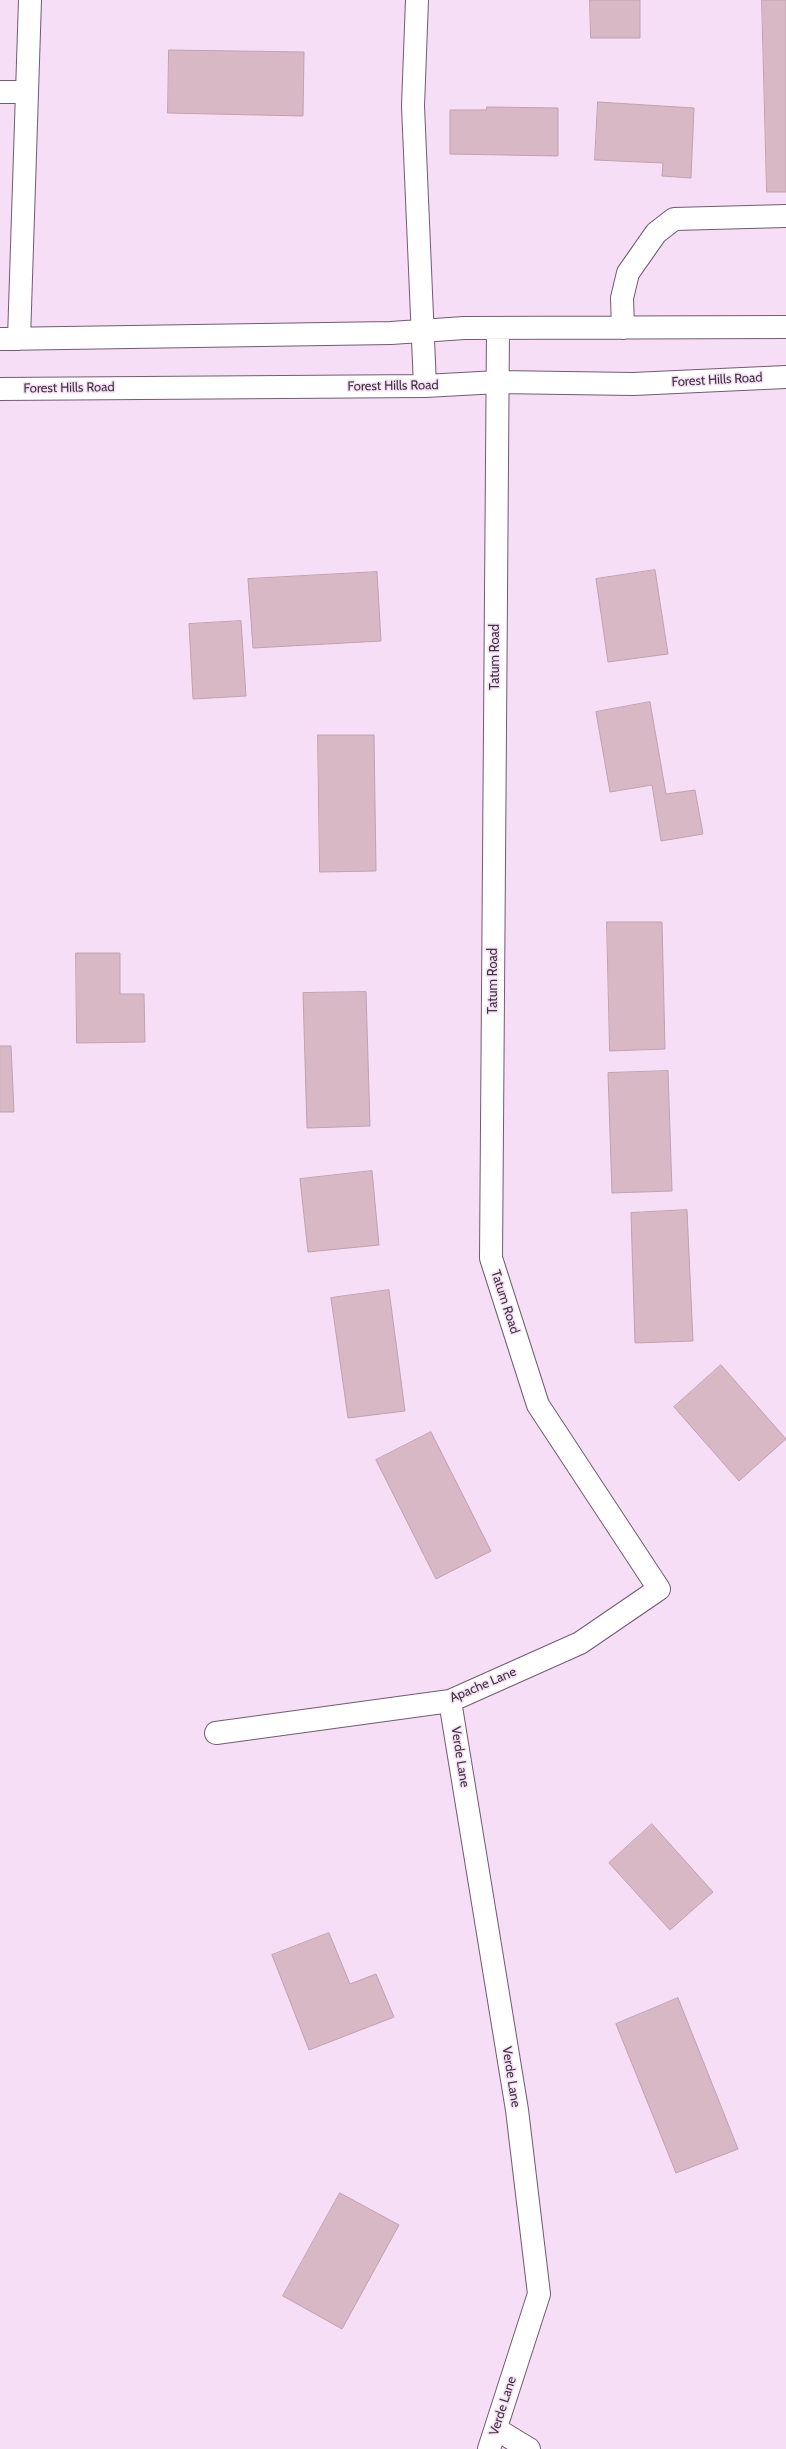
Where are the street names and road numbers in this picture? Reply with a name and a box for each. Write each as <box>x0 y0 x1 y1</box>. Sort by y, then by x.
street label: Forest Hills Road <box>671 370 763 390</box>
street label: Forest Hills Road <box>347 377 439 395</box>
street label: Forest Hills Road <box>23 379 115 397</box>
street label: Tatum Road <box>487 624 503 690</box>
street label: Tatum Road <box>485 948 501 1014</box>
street label: Tatum Road <box>487 1268 523 1336</box>
street label: Apache Lane <box>447 1664 519 1706</box>
street label: Verde Lane <box>448 1726 472 1788</box>
street label: Verde Lane <box>499 2046 523 2108</box>
street label: Verde Lane <box>486 2374 520 2438</box>

